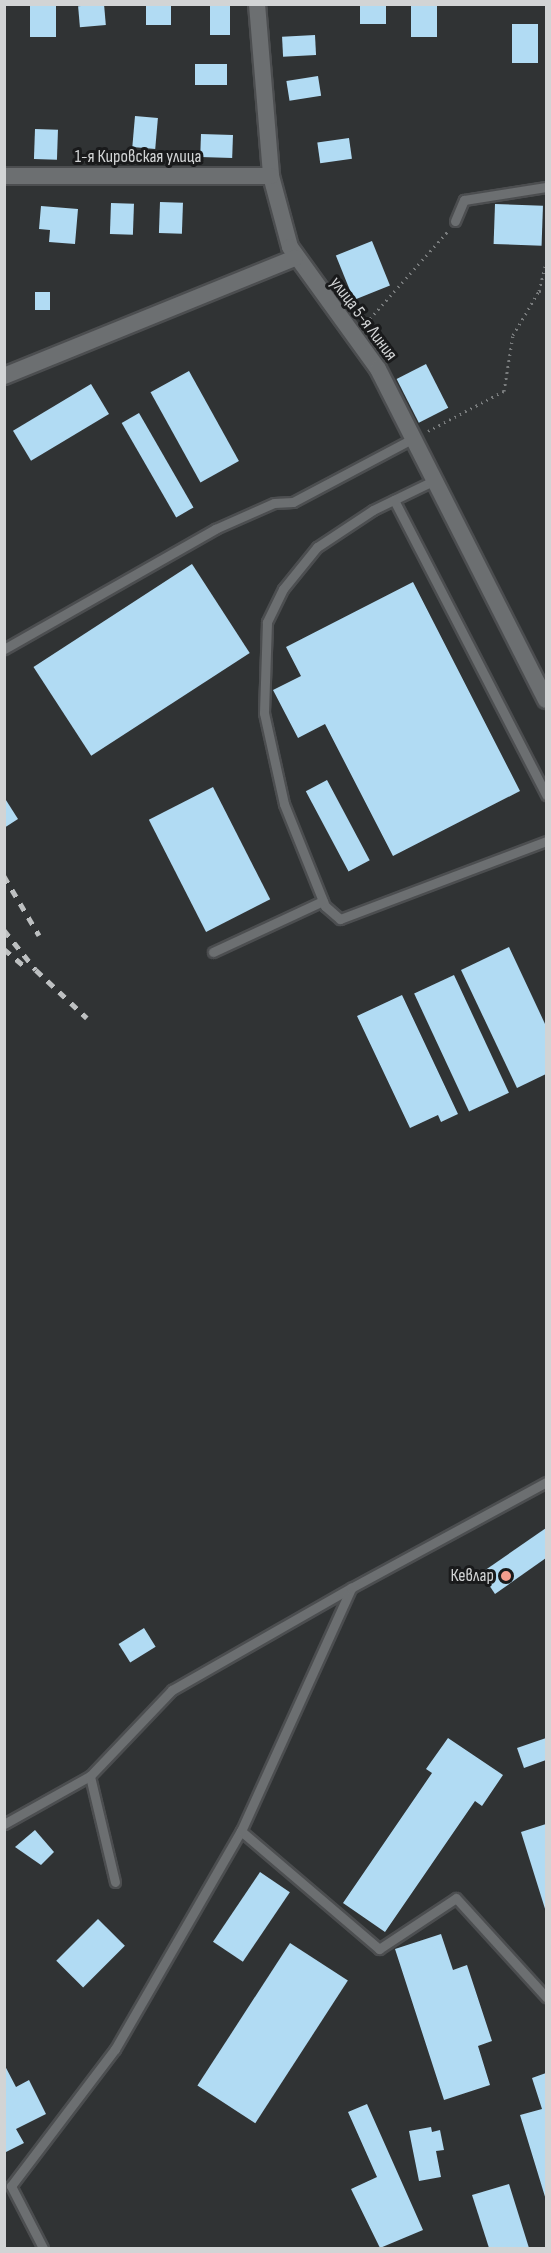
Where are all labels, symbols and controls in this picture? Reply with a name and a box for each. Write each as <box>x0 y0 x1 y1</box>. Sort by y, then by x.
street label: 1-я Кировская улица <box>75 146 201 168</box>
street label: улица 5-я Линия <box>325 273 401 365</box>
place label: Кевлар <box>450 1565 494 1587</box>
marker: Кевлар <box>499 1569 513 1583</box>

